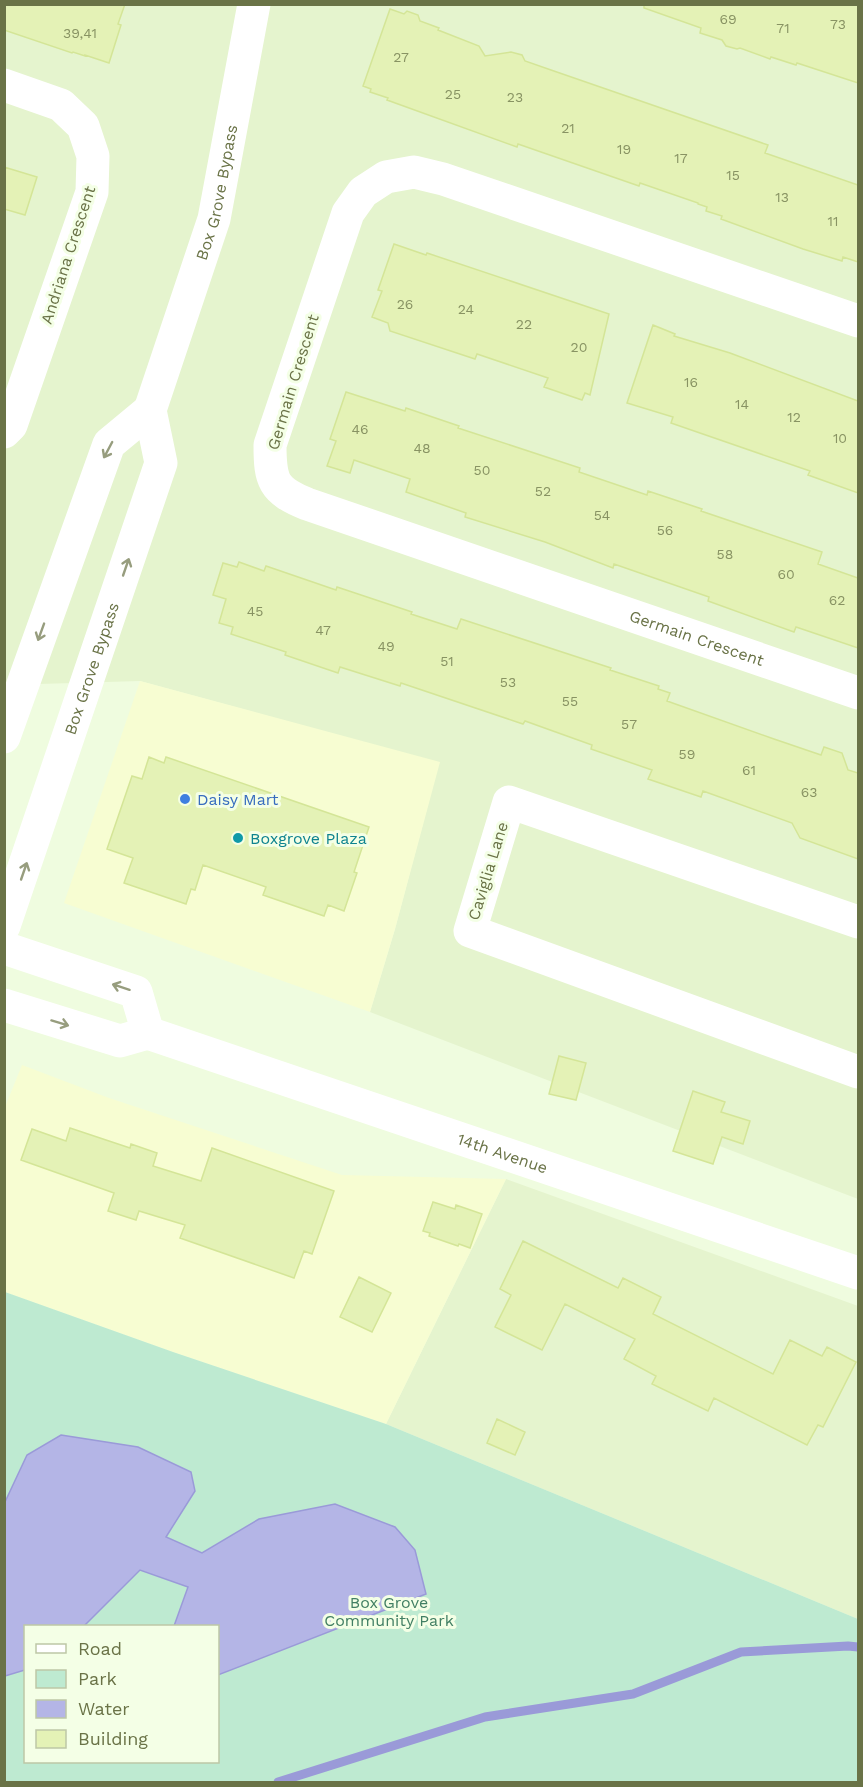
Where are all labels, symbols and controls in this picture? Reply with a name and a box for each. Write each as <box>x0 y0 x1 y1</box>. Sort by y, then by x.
house number: 69 <box>719 11 737 27</box>
house number: 73 <box>830 16 846 32</box>
house number: 71 <box>776 20 790 36</box>
house number: 39,41 <box>63 25 97 41</box>
house number: 27 <box>393 49 409 65</box>
house number: 25 <box>445 86 461 102</box>
house number: 23 <box>507 89 523 105</box>
house number: 21 <box>561 120 575 136</box>
street label: Box Grove Bypass <box>191 123 241 263</box>
house number: 19 <box>617 141 631 157</box>
house number: 17 <box>674 150 688 166</box>
house number: 15 <box>726 167 740 183</box>
street label: Andriana Crescent <box>37 183 99 326</box>
house number: 13 <box>775 189 789 205</box>
house number: 11 <box>828 213 838 229</box>
house number: 26 <box>397 296 413 312</box>
house number: 24 <box>458 301 474 317</box>
street label: Germain Crescent <box>263 312 323 452</box>
house number: 22 <box>516 316 532 332</box>
house number: 20 <box>571 339 587 355</box>
house number: 16 <box>684 374 698 390</box>
house number: 14 <box>735 396 749 412</box>
house number: 12 <box>787 409 801 425</box>
house number: 46 <box>351 421 369 437</box>
house number: 10 <box>833 430 847 446</box>
house number: 48 <box>413 440 431 456</box>
one-way arrow <box>102 441 114 459</box>
house number: 50 <box>474 462 490 478</box>
house number: 52 <box>535 483 551 499</box>
house number: 54 <box>594 507 610 523</box>
house number: 56 <box>657 522 673 538</box>
house number: 58 <box>717 546 733 562</box>
one-way arrow <box>122 558 133 577</box>
house number: 60 <box>777 566 795 582</box>
house number: 62 <box>829 592 845 608</box>
street label: Box Grove Bypass <box>60 600 123 737</box>
house number: 45 <box>247 603 263 619</box>
street label: Germain Crescent <box>627 606 767 670</box>
house number: 47 <box>315 622 331 638</box>
one-way arrow <box>35 623 46 641</box>
house number: 49 <box>377 638 395 654</box>
house number: 51 <box>440 653 454 669</box>
house number: 53 <box>500 674 516 690</box>
house number: 55 <box>562 693 578 709</box>
house number: 57 <box>621 716 637 732</box>
house number: 59 <box>679 746 695 762</box>
house number: 61 <box>742 762 756 778</box>
house number: 63 <box>801 784 817 800</box>
place label: Daisy Mart <box>197 790 279 809</box>
marker: Daisy Mart <box>178 792 192 806</box>
street label: Caviglia Lane <box>464 819 512 923</box>
place label: Boxgrove Plaza <box>250 829 367 848</box>
marker: Boxgrove Plaza <box>231 831 245 845</box>
one-way arrow <box>19 862 30 881</box>
one-way arrow <box>112 981 131 992</box>
one-way arrow <box>50 1018 69 1029</box>
street label: 14th Avenue <box>455 1129 550 1177</box>
park label: Box Grove Community Park <box>324 1593 454 1630</box>
legend <box>24 1625 219 1763</box>
text: Road <box>78 1638 122 1659</box>
text: Park <box>78 1668 117 1689</box>
text: Water <box>78 1698 130 1719</box>
text: Building <box>78 1728 148 1749</box>

